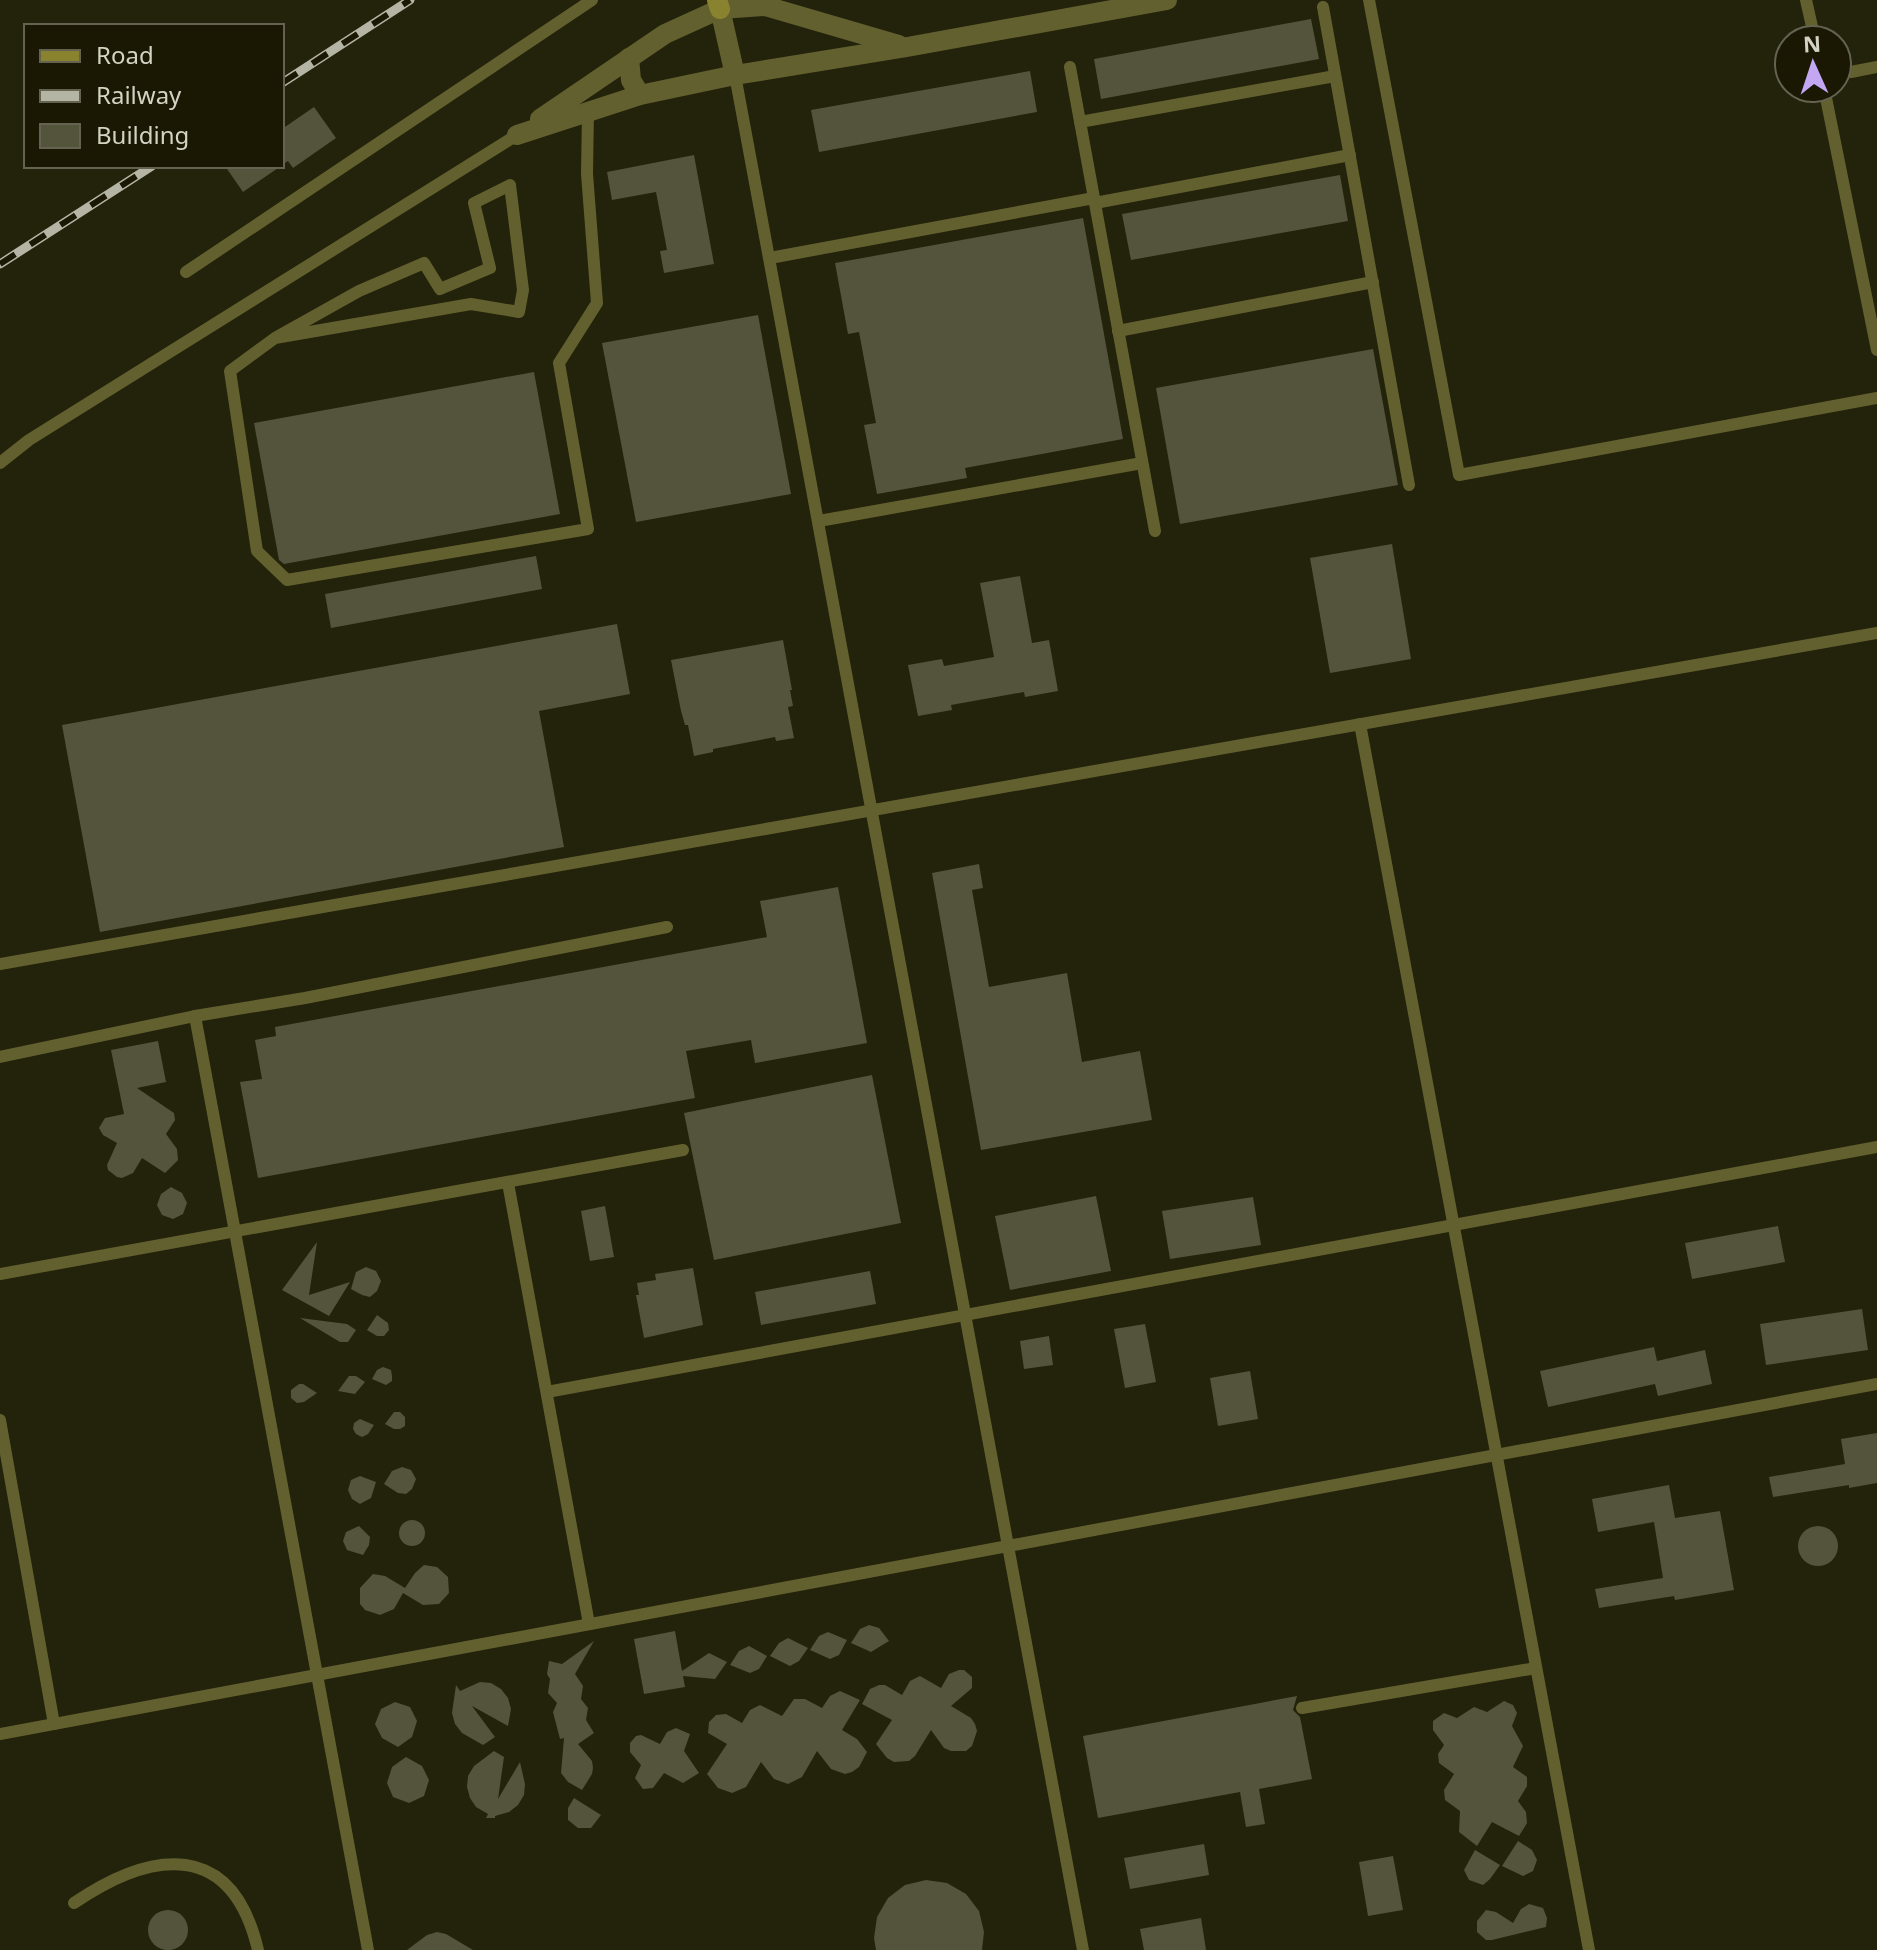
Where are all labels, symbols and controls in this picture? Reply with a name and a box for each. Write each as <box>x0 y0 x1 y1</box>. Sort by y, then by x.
legend <box>24 24 284 168</box>
north arrow <box>1773 24 1853 104</box>
text: N <box>1802 28 1822 58</box>
text: Road <box>96 38 154 71</box>
text: Railway <box>96 78 182 111</box>
text: Building <box>96 118 189 151</box>

